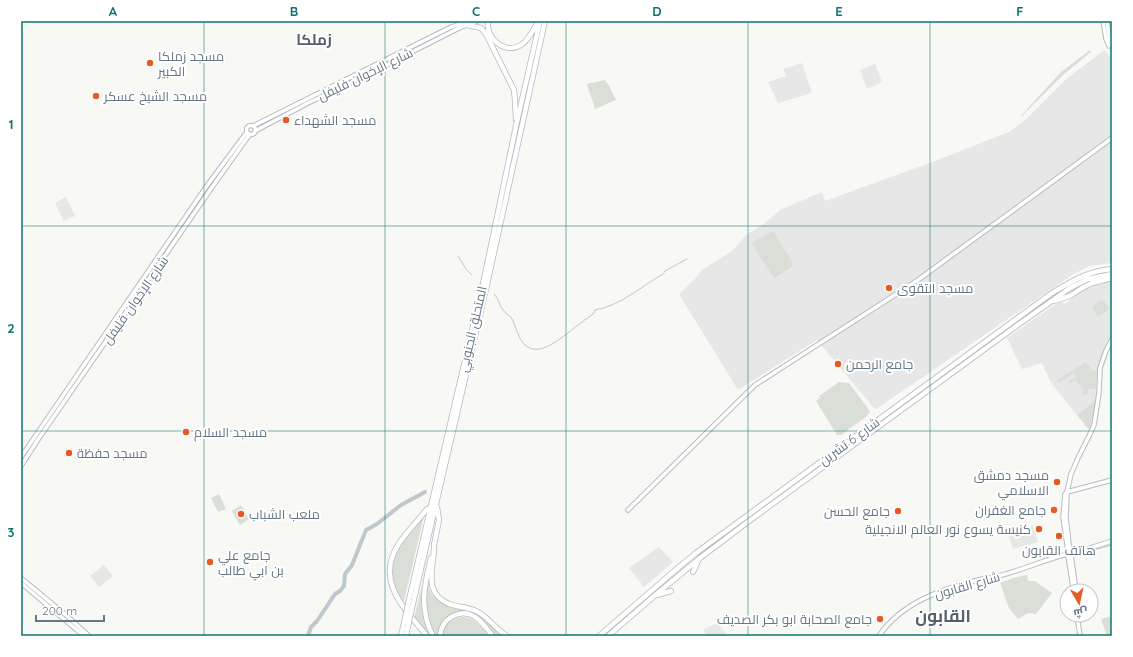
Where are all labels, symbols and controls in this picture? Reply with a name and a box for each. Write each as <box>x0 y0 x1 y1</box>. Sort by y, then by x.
text: A <box>109 3 118 19</box>
text: B <box>290 3 298 19</box>
text: C <box>472 3 480 19</box>
text: D <box>652 3 662 19</box>
text: E <box>835 3 843 19</box>
text: F <box>1016 3 1024 19</box>
district label: زملكا <box>296 30 332 49</box>
street label: شارع الإخوان فليفل <box>315 44 416 105</box>
place label: مسجد زملكا الكبير <box>157 48 224 79</box>
marker: مسجد زملكا الكبير <box>145 58 155 68</box>
place label: مسجد الشيخ عسكر <box>103 88 207 105</box>
marker: مسجد الشيخ عسكر <box>91 91 101 101</box>
place label: مسجد الشهداء <box>294 112 376 128</box>
marker: مسجد الشهداء <box>281 115 291 125</box>
text: 1 <box>8 116 14 132</box>
street label: شارع الإخوان فليفل <box>99 253 172 348</box>
place label: مسجد التقوى <box>897 280 973 296</box>
marker: مسجد التقوى <box>884 283 894 293</box>
street label: المتحلق الجنوبي <box>454 284 493 374</box>
text: 2 <box>7 320 15 336</box>
place label: جامع الرحمن <box>846 356 913 373</box>
marker: جامع الرحمن <box>833 359 843 369</box>
street label: شارع 6 تشرين <box>815 414 883 469</box>
place label: مسجد السلام <box>194 424 267 442</box>
marker: مسجد السلام <box>181 427 191 437</box>
place label: مسجد حفظة <box>77 445 148 461</box>
marker: مسجد حفظة <box>64 448 74 458</box>
place label: مسجد دمشق الاسلامي <box>974 467 1049 501</box>
marker: مسجد دمشق الاسلامي <box>1052 477 1062 487</box>
place label: جامع الغفران <box>975 502 1046 519</box>
place label: جامع الحسن <box>824 503 890 520</box>
marker: جامع الغفران <box>1049 505 1059 515</box>
place label: ملعب الشباب <box>249 506 320 522</box>
marker: جامع الحسن <box>893 506 903 516</box>
marker: ملعب الشباب <box>236 509 246 519</box>
place label: كنيسة يسوع نور العالم الانجيلية <box>865 521 1031 539</box>
text: 3 <box>8 524 15 540</box>
marker: كنيسة يسوع نور العالم الانجيلية <box>1034 524 1044 534</box>
marker: هاتف القابون <box>1054 531 1064 541</box>
place label: هاتف القابون <box>1022 542 1096 558</box>
place label: جامع علي بن ابي طالب <box>218 547 284 581</box>
marker: جامع علي بن ابي طالب <box>205 557 215 567</box>
street label: شارع القابون <box>932 568 1002 603</box>
north arrow <box>1059 583 1099 623</box>
scale bar <box>36 597 104 623</box>
text: 200 m <box>42 603 77 618</box>
district label: القابون <box>915 605 971 626</box>
text: ش <box>1072 605 1089 621</box>
place label: جامع الصحابة ابو بكر الصديف <box>717 611 872 628</box>
marker: جامع الصحابة ابو بكر الصديف <box>875 614 885 624</box>

